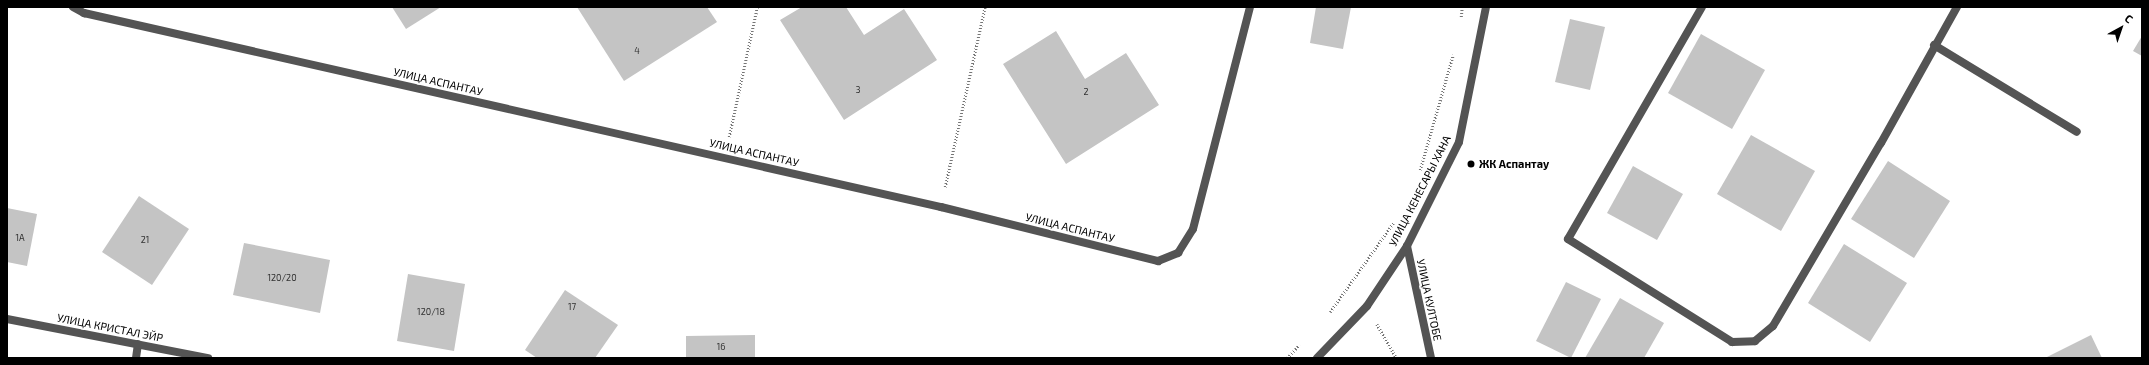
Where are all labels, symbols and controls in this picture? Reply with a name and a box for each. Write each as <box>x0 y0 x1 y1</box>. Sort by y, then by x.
north arrow <box>2101 8 2141 48</box>
text: С <box>2122 11 2136 25</box>
house number: 4 <box>634 46 640 56</box>
street label: УЛИЦА АСПАНТАУ <box>392 65 484 99</box>
house number: 3 <box>855 85 861 95</box>
house number: 2 <box>1083 87 1089 97</box>
street label: УЛИЦА КЕНЕСАРЫ ХАНА <box>1386 133 1454 249</box>
street label: УЛИЦА АСПАНТАУ <box>708 136 800 170</box>
place label: ЖК Аспантау <box>1479 157 1549 171</box>
marker: ЖК Аспантау <box>1466 159 1476 169</box>
street label: УЛИЦА АСПАНТАУ <box>1024 211 1116 245</box>
house number: 1А <box>15 233 25 243</box>
house number: 21 <box>141 235 149 245</box>
street label: УЛИЦА КУЛТОБЕ <box>1414 258 1444 342</box>
house number: 120/20 <box>267 273 297 283</box>
house number: 17 <box>568 302 576 312</box>
house number: 120/18 <box>417 307 445 317</box>
street label: УЛИЦА КРИСТАЛ ЭЙР <box>56 311 164 345</box>
house number: 16 <box>717 342 725 352</box>

